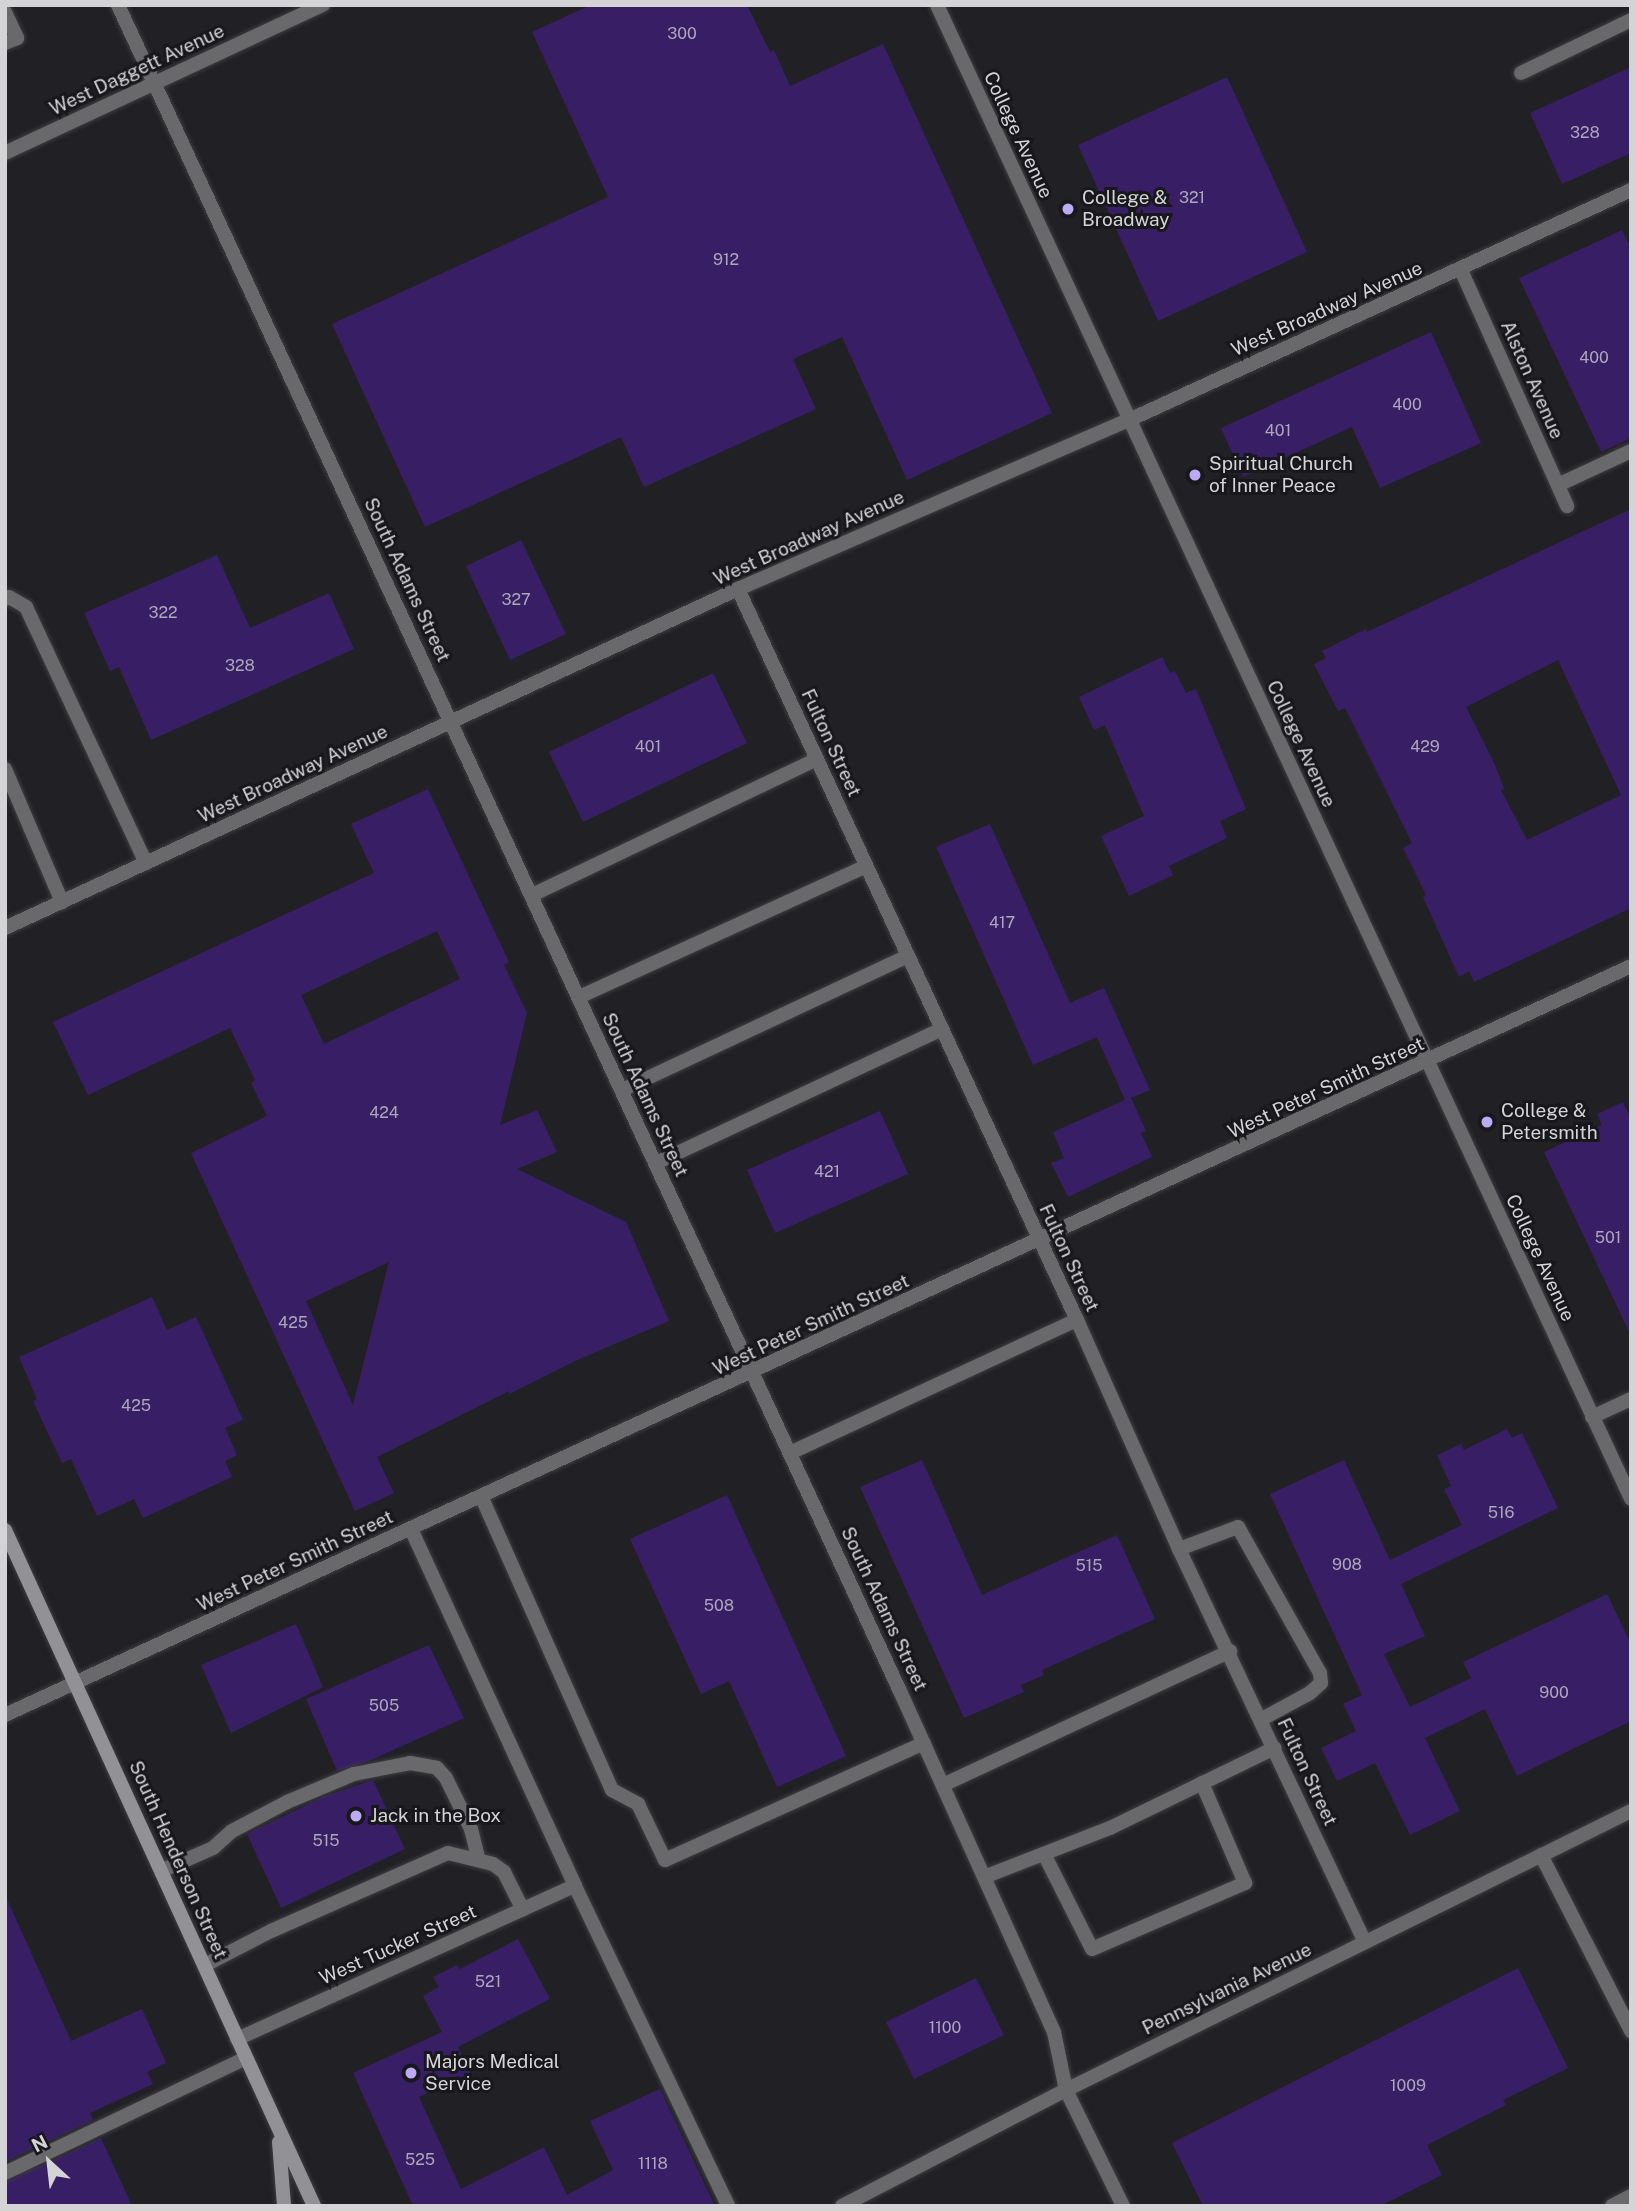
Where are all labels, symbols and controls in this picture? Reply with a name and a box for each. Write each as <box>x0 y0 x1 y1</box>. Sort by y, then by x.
street label: West Daggett Avenue <box>46 19 228 121</box>
house number: 300 <box>667 24 697 44</box>
street label: College Avenue <box>979 68 1057 202</box>
house number: 328 <box>1570 123 1600 143</box>
place label: College & Broadway <box>1082 187 1169 231</box>
house number: 321 <box>1179 188 1205 208</box>
marker: College & Broadway <box>1060 201 1076 217</box>
house number: 912 <box>713 250 739 270</box>
street label: West Broadway Avenue <box>1228 257 1426 361</box>
street label: Alston Avenue <box>1496 317 1568 443</box>
house number: 400 <box>1579 348 1609 368</box>
house number: 400 <box>1392 395 1422 415</box>
house number: 401 <box>1265 421 1291 441</box>
place label: Spiritual Church of Inner Peace <box>1209 453 1353 497</box>
marker: Spiritual Church of Inner Peace <box>1187 467 1203 483</box>
street label: West Broadway Avenue <box>710 486 908 590</box>
street label: South Adams Street <box>359 494 455 666</box>
house number: 327 <box>501 590 531 610</box>
house number: 322 <box>148 603 178 623</box>
house number: 328 <box>225 656 255 676</box>
street label: College Avenue <box>1262 677 1340 811</box>
street label: Fulton Street <box>796 686 866 800</box>
street label: West Broadway Avenue <box>195 720 391 828</box>
house number: 401 <box>635 737 661 757</box>
house number: 429 <box>1410 737 1440 757</box>
house number: 417 <box>989 913 1015 933</box>
street label: South Adams Street <box>597 1009 693 1181</box>
street label: West Peter Smith Street <box>1224 1032 1428 1144</box>
place label: College & Petersmith <box>1501 1100 1598 1144</box>
house number: 424 <box>369 1103 399 1123</box>
marker: College & Petersmith <box>1479 1114 1495 1130</box>
house number: 421 <box>814 1162 840 1182</box>
street label: College Avenue <box>1501 1191 1579 1325</box>
street label: Fulton Street <box>1034 1201 1104 1315</box>
house number: 501 <box>1595 1228 1621 1248</box>
street label: West Peter Smith Street <box>709 1269 913 1381</box>
house number: 425 <box>278 1313 308 1333</box>
house number: 425 <box>121 1396 151 1416</box>
house number: 516 <box>1488 1503 1514 1523</box>
street label: West Peter Smith Street <box>193 1505 397 1617</box>
street label: South Adams Street <box>836 1523 932 1695</box>
house number: 908 <box>1332 1555 1362 1575</box>
house number: 515 <box>1075 1556 1103 1576</box>
house number: 508 <box>704 1596 734 1616</box>
house number: 900 <box>1539 1683 1569 1703</box>
house number: 505 <box>369 1696 399 1716</box>
street label: Fulton Street <box>1272 1715 1342 1829</box>
street label: South Henderson Street <box>124 1757 232 1963</box>
place label: Jack in the Box <box>370 1805 501 1827</box>
marker: Jack in the Box <box>348 1808 364 1824</box>
house number: 515 <box>312 1831 340 1851</box>
street label: West Tucker Street <box>316 1900 480 1990</box>
street label: Pennsylvania Avenue <box>1139 1938 1315 2040</box>
house number: 521 <box>475 1972 501 1992</box>
house number: 1100 <box>929 2018 961 2038</box>
place label: Majors Medical Service <box>425 2051 560 2095</box>
marker: Majors Medical Service <box>403 2065 419 2081</box>
house number: 1009 <box>1390 2076 1426 2096</box>
north arrow <box>14 2127 84 2197</box>
text: N <box>28 2130 51 2156</box>
house number: 525 <box>405 2150 435 2170</box>
house number: 1118 <box>638 2154 668 2174</box>

